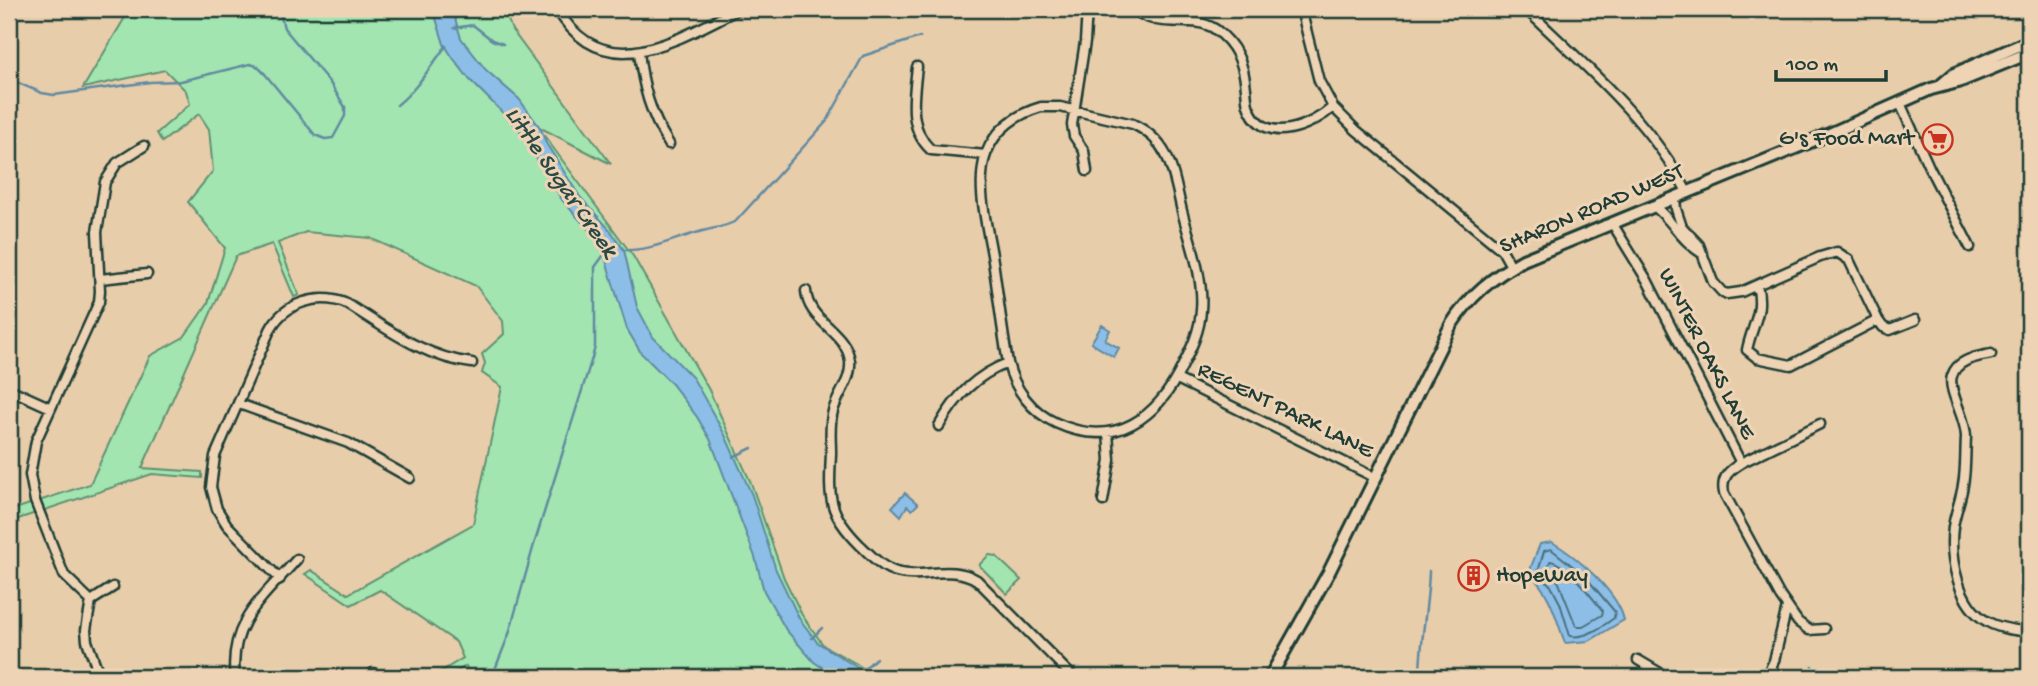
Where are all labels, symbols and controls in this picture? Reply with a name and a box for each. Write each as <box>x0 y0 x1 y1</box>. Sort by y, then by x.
scale bar <box>1776 38 1886 82</box>
text: 100 m <box>1785 54 1838 79</box>
water label: Little Sugar Creek <box>497 102 624 266</box>
supermarket icon: G's Food Mart <box>1920 122 1954 156</box>
place label: G's Food Mart <box>1779 126 1916 153</box>
street label: SHARON ROAD WEST <box>1496 159 1689 261</box>
street label: WINTER OAKS LANE <box>1651 264 1762 446</box>
street label: REGENT PARK LANE <box>1193 357 1379 466</box>
building icon: HopeWay <box>1456 559 1490 593</box>
place label: HopeWay <box>1496 563 1588 590</box>

